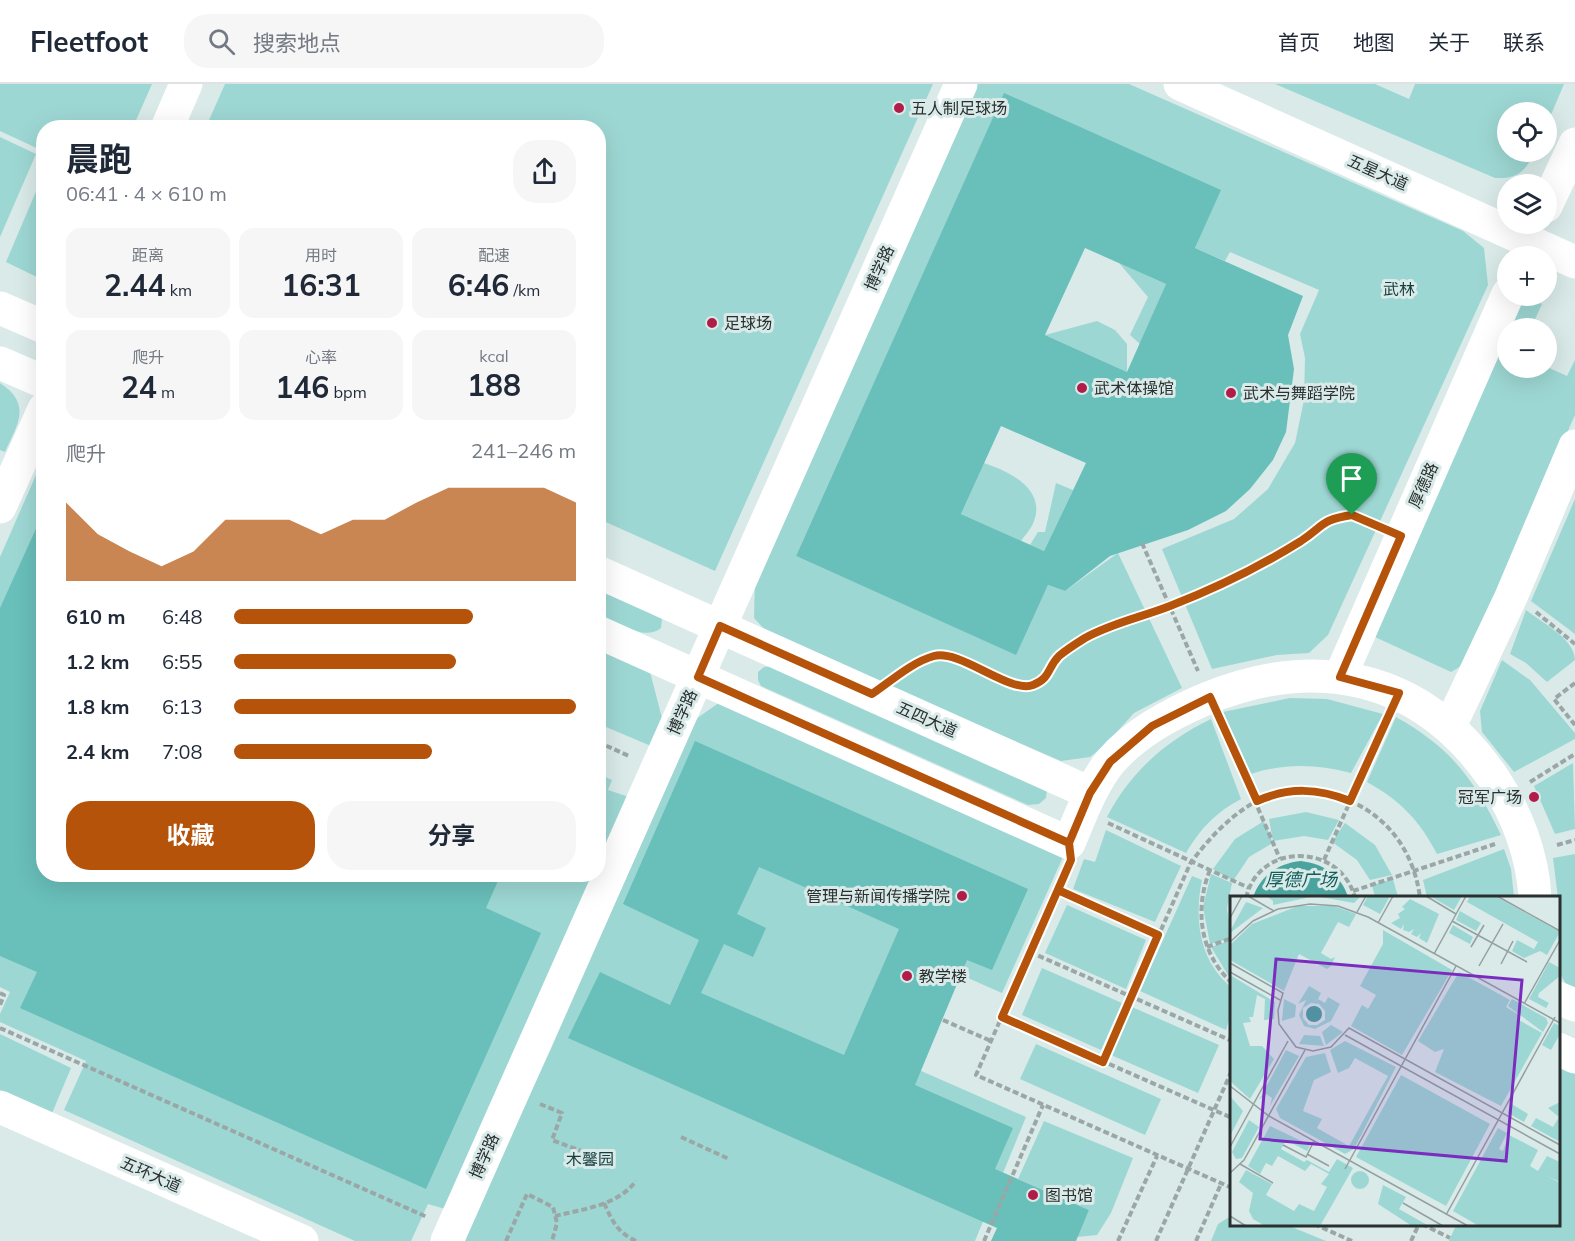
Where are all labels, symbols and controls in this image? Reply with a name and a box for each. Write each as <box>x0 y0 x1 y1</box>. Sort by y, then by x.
search box <box>184 14 604 68</box>
text: Fleetfoot <box>30 24 148 59</box>
icon: search <box>205 25 238 58</box>
text: 搜索地点 <box>253 29 341 57</box>
text: 首页 <box>1278 29 1320 55</box>
text: 地图 <box>1353 29 1395 55</box>
text: 关于 <box>1428 29 1470 55</box>
text: 联系 <box>1503 29 1545 55</box>
place label: 五人制足球场 <box>911 98 1007 118</box>
marker: 五人制足球场 <box>892 101 906 115</box>
map controls <box>1497 102 1557 378</box>
button: locate <box>1497 102 1557 162</box>
text: 晨跑 <box>66 138 132 179</box>
button: share <box>513 140 576 203</box>
street label: 五星大道 <box>1345 150 1411 194</box>
button: layers <box>1497 174 1557 234</box>
text: 06:41 · 4 × 610 m <box>66 181 227 206</box>
street label: 博学路 <box>860 242 898 294</box>
text: 距离 <box>132 245 164 265</box>
text: 用时 <box>305 245 337 265</box>
text: 配速 <box>478 245 510 265</box>
button: + <box>1497 246 1557 306</box>
text: 2.44 <box>104 266 165 304</box>
text: 16:31 <box>281 266 361 304</box>
text: 6:46 <box>448 266 509 304</box>
park label: 武林 <box>1383 279 1415 299</box>
text: km <box>165 280 192 300</box>
text: /km <box>509 280 540 300</box>
place label: 足球场 <box>724 313 772 333</box>
marker: 足球场 <box>705 316 719 330</box>
button: − <box>1497 318 1557 378</box>
text: kcal <box>479 346 509 366</box>
text: 爬升 <box>132 347 164 367</box>
text: 心率 <box>305 347 337 367</box>
text: 188 <box>467 366 521 404</box>
text: 24 <box>121 368 157 406</box>
text: 146 <box>275 368 329 406</box>
place label: 武术体操馆 <box>1094 378 1174 398</box>
marker: 武术体操馆 <box>1075 381 1089 395</box>
text: m <box>157 382 175 402</box>
text: bpm <box>329 382 367 402</box>
place label: 武术与舞蹈学院 <box>1243 383 1355 403</box>
marker: 武术与舞蹈学院 <box>1224 386 1238 400</box>
text: 241–246 m <box>471 438 576 463</box>
text: 爬升 <box>66 441 106 466</box>
pin <box>1326 453 1377 515</box>
street label: 厚德路 <box>1404 459 1442 511</box>
icon: arrive <box>1335 462 1368 495</box>
text: 610 m <box>66 604 125 629</box>
text: 6:48 <box>162 604 203 629</box>
text: 1.2 km <box>66 649 129 674</box>
text: 6:55 <box>162 649 203 674</box>
street label: 博学路 <box>663 686 701 738</box>
text: 1.8 km <box>66 694 129 719</box>
text: 6:13 <box>162 694 203 719</box>
street label: 五四大道 <box>894 697 960 741</box>
text: 2.4 km <box>66 739 129 764</box>
text: 7:08 <box>162 739 203 764</box>
place label: 冠军广场 <box>1458 787 1522 807</box>
marker: 冠军广场 <box>1527 790 1541 804</box>
button: 收藏 <box>66 801 315 870</box>
button: 分享 <box>327 801 576 870</box>
water label: 厚德广场 <box>1265 868 1339 891</box>
place label: 管理与新闻传播学院 <box>806 886 950 906</box>
marker: 管理与新闻传播学院 <box>955 889 969 903</box>
inset map <box>1230 896 1560 1226</box>
place label: 教学楼 <box>919 966 967 986</box>
marker: 教学楼 <box>900 969 914 983</box>
street label: 博学路 <box>465 1130 503 1182</box>
park label: 木馨园 <box>566 1149 614 1169</box>
street label: 五环大道 <box>118 1152 184 1196</box>
place label: 图书馆 <box>1045 1185 1093 1205</box>
marker: 图书馆 <box>1026 1188 1040 1202</box>

